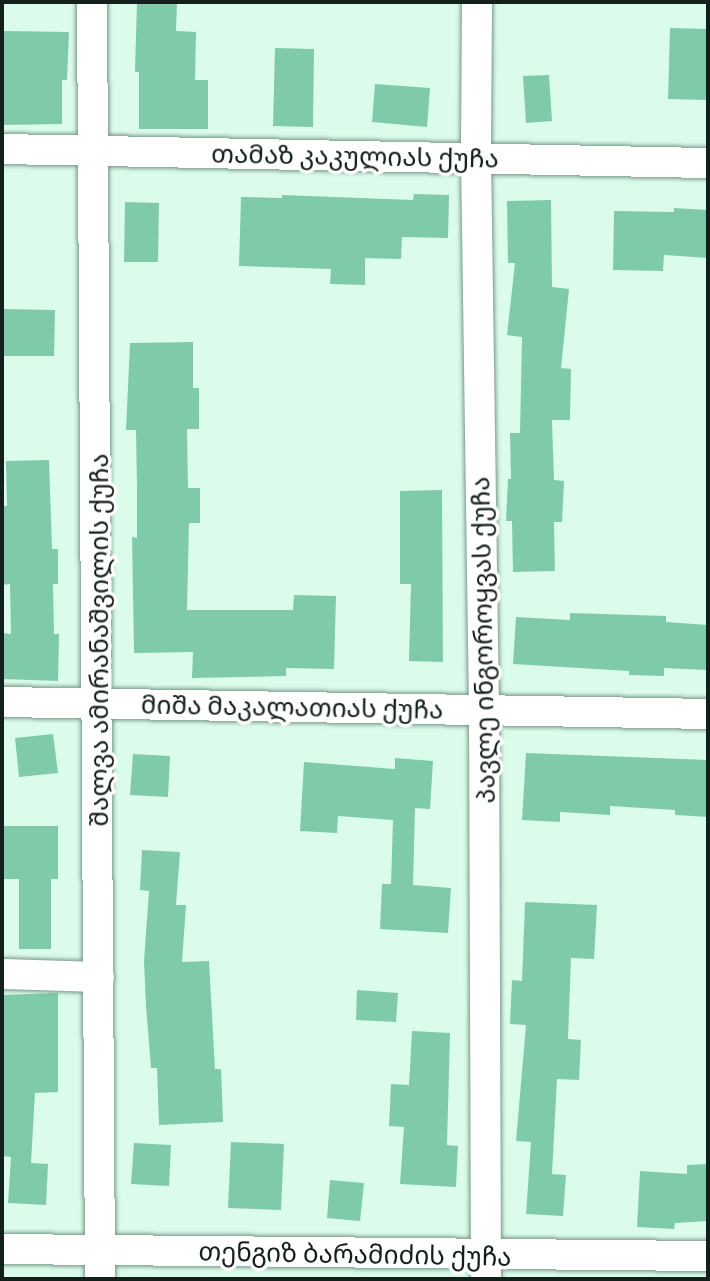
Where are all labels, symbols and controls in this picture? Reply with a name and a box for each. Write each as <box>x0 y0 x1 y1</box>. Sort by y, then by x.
street label: თამაზ კაკულიას ქუჩა <box>211 137 499 173</box>
street label: შალვა ამირანაშვილის ქუჩა <box>82 453 114 827</box>
street label: პავლე ინგოროყვას ქუჩა <box>464 476 500 804</box>
street label: მიშა მაკალათიას ქუჩა <box>141 688 443 724</box>
street label: თენგიზ ბარამიძის ქუჩა <box>198 1235 512 1271</box>

